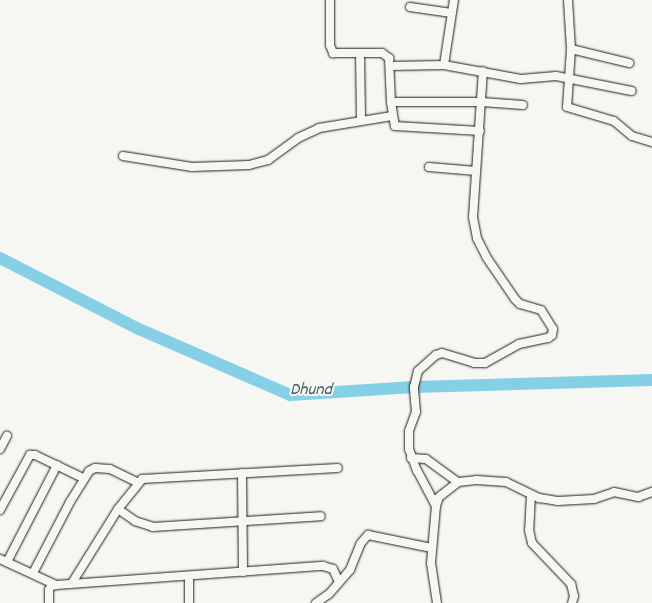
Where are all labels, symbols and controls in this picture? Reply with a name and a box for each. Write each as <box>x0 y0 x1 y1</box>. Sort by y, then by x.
water label: Dhund <box>290 380 332 402</box>

